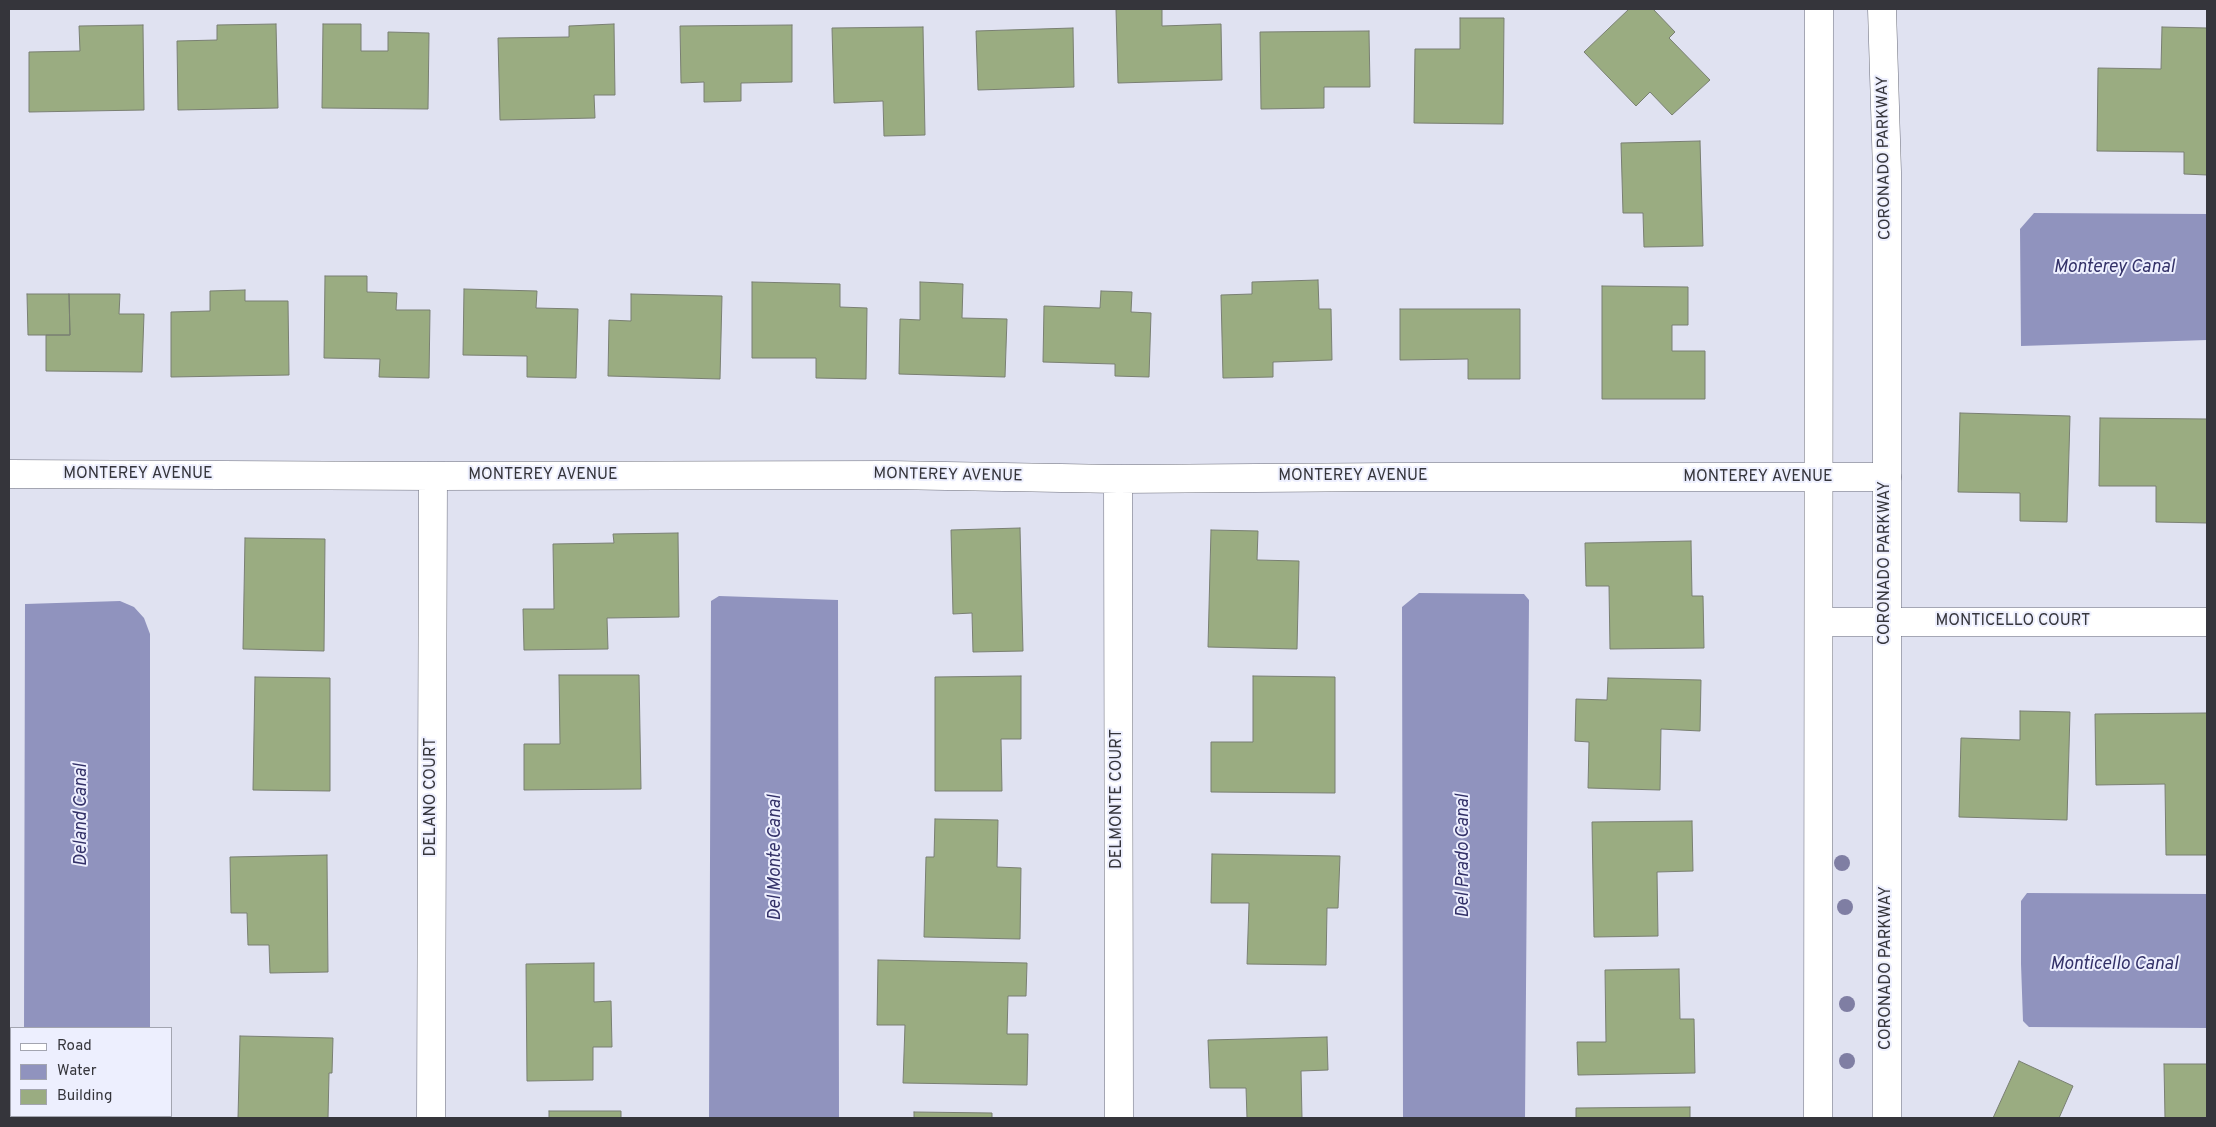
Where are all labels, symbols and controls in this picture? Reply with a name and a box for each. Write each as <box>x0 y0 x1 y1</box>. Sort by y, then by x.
street label: CORONADO PARKWAY <box>1874 76 1896 240</box>
water label: Monterey Canal <box>2053 257 2175 279</box>
street label: MONTEREY AVENUE <box>63 465 213 485</box>
street label: MONTEREY AVENUE <box>873 465 1023 487</box>
street label: MONTEREY AVENUE <box>468 466 618 486</box>
street label: MONTEREY AVENUE <box>1278 467 1428 487</box>
street label: MONTEREY AVENUE <box>1683 468 1833 488</box>
street label: CORONADO PARKWAY <box>1876 481 1896 645</box>
street label: MONTICELLO COURT <box>1936 612 2090 632</box>
street label: DELMONTE COURT <box>1108 729 1128 869</box>
street label: DELANO COURT <box>422 737 442 857</box>
water label: Deland Canal <box>71 764 93 866</box>
water label: Del Prado Canal <box>1453 794 1475 918</box>
water label: Del Monte Canal <box>765 795 787 921</box>
street label: CORONADO PARKWAY <box>1877 886 1897 1050</box>
water label: Monticello Canal <box>2050 954 2178 976</box>
legend <box>10 1027 172 1117</box>
text: Road <box>57 1037 92 1056</box>
text: Water <box>57 1062 96 1081</box>
text: Building <box>57 1087 112 1106</box>

